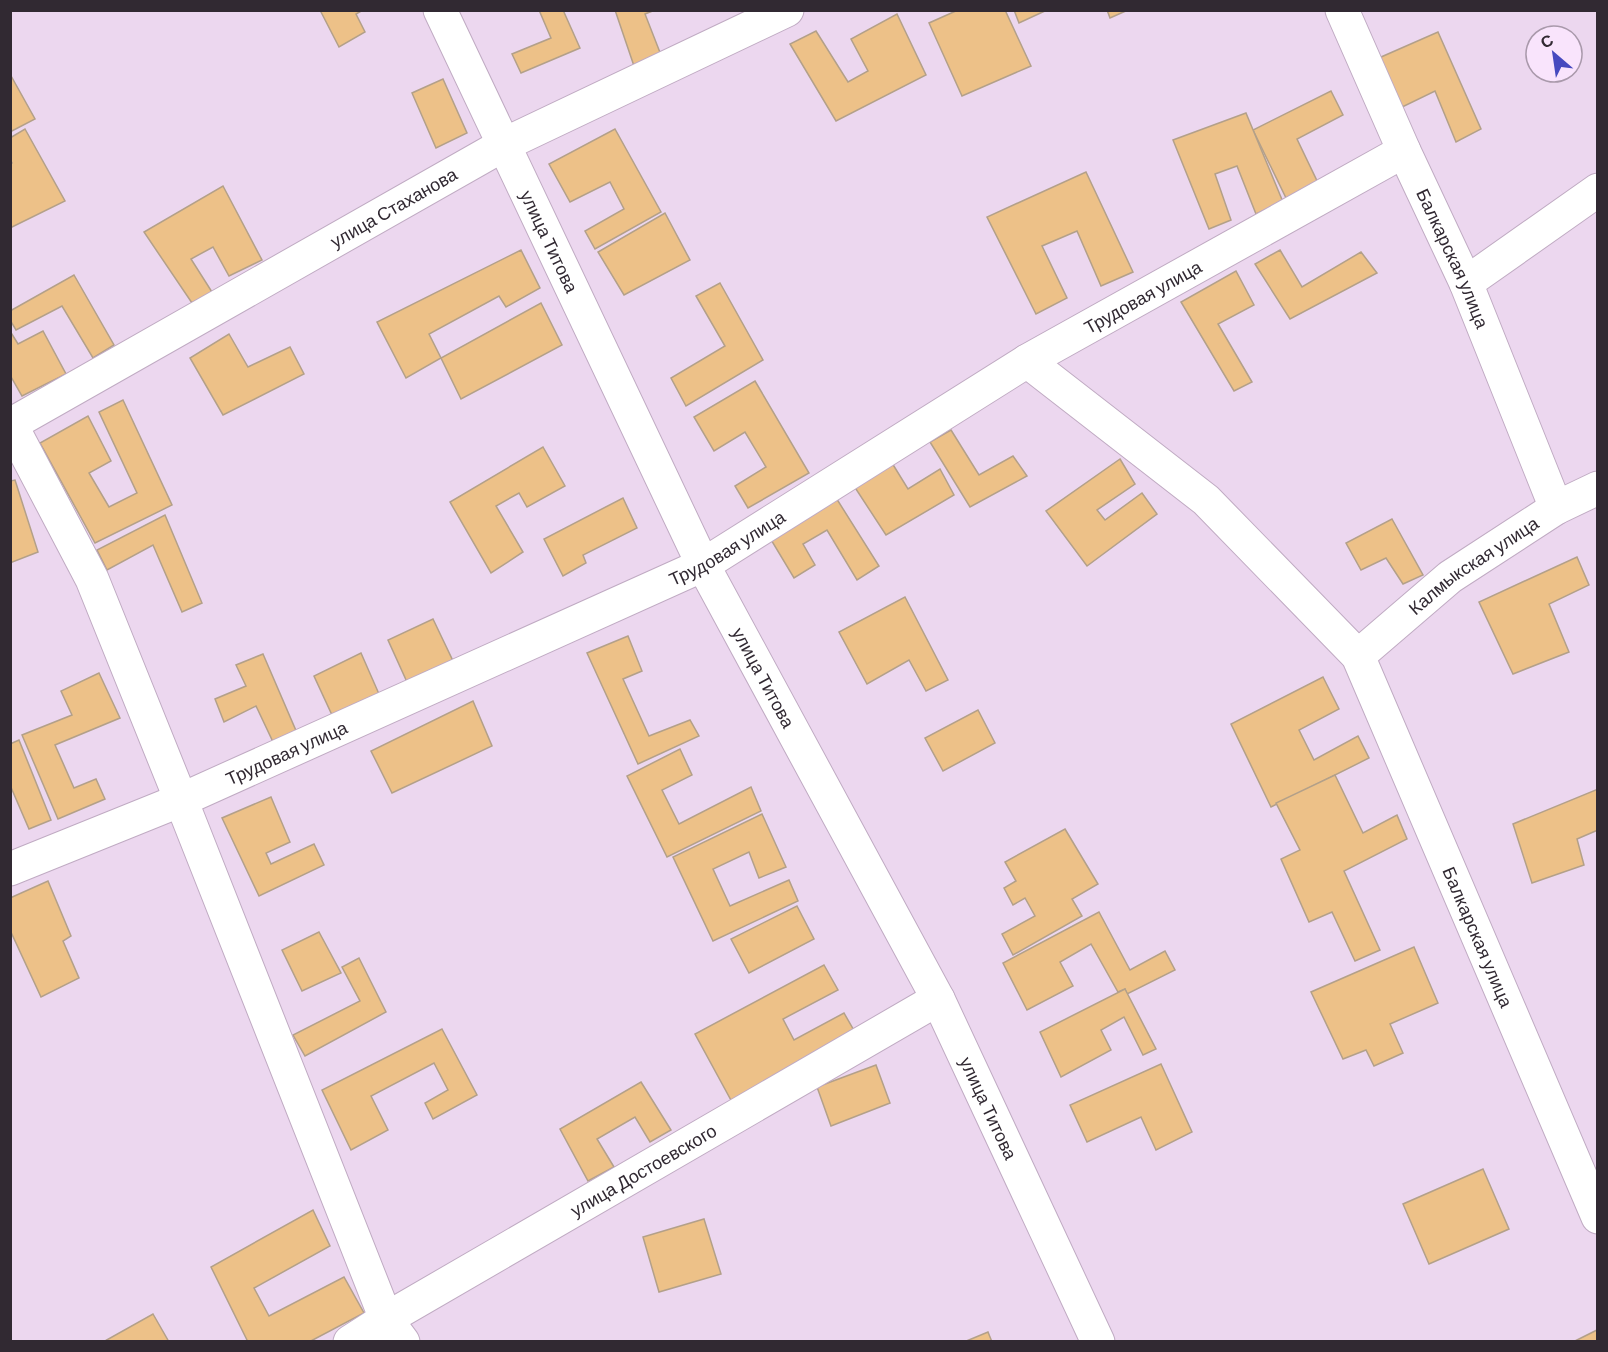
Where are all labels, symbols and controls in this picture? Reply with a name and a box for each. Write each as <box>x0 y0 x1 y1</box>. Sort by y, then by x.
north arrow <box>1524 24 1584 84</box>
text: С <box>1537 29 1557 52</box>
street label: улица Стаханова <box>326 162 462 252</box>
street label: Балкарская улица <box>1412 185 1494 332</box>
street label: улица Титова <box>516 187 584 297</box>
street label: Трудовая улица <box>1080 255 1206 338</box>
street label: Трудовая улица <box>665 505 790 590</box>
street label: Калмыкская улица <box>1404 511 1543 619</box>
street label: улица Титова <box>728 623 800 732</box>
street label: Трудовая улица <box>222 715 352 789</box>
street label: Балкарская улица <box>1438 863 1518 1011</box>
street label: улица Титова <box>955 1053 1023 1164</box>
street label: улица Достоевского <box>566 1119 720 1221</box>

